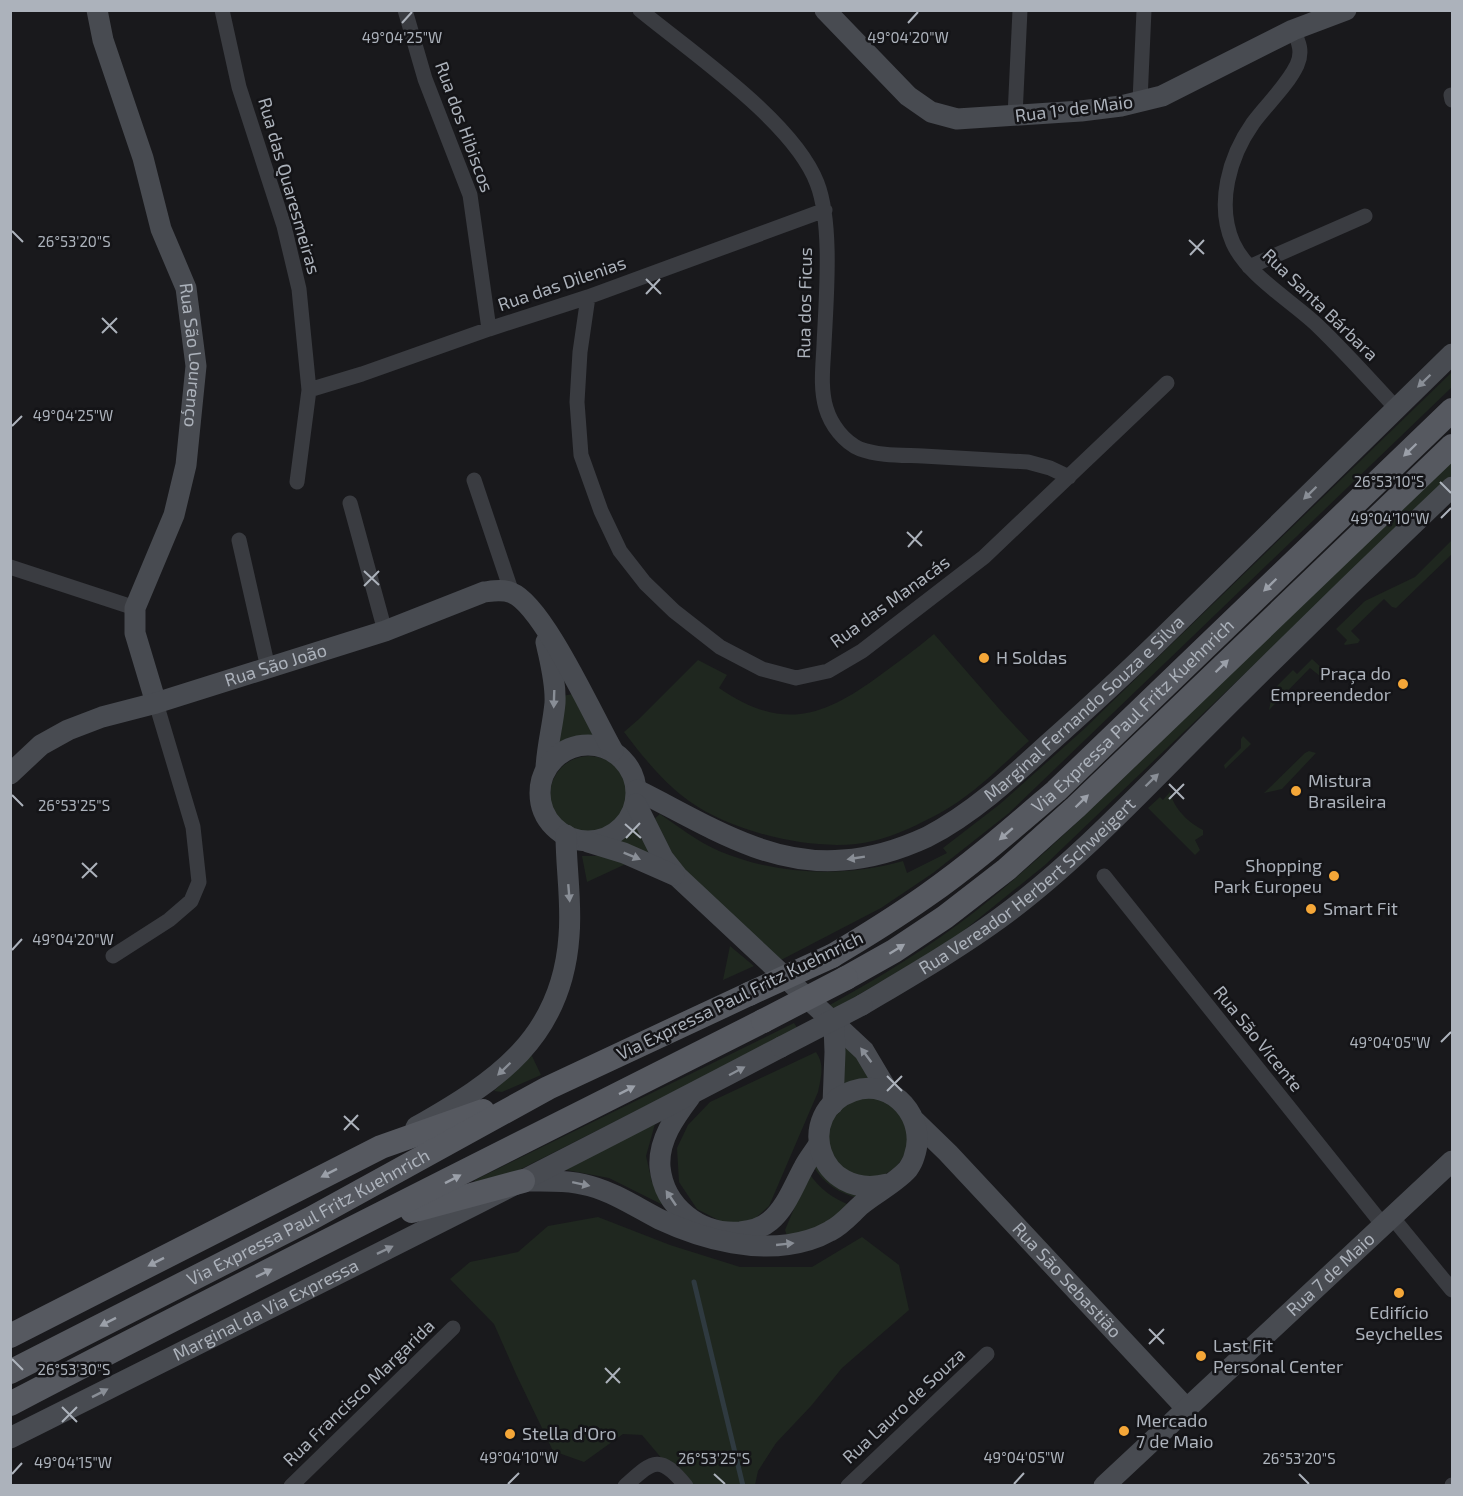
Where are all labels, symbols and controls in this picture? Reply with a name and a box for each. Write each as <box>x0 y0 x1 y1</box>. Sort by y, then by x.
text: 49°04'25"W <box>362 28 442 46</box>
text: 49°04'20"W <box>867 28 949 46</box>
street label: Rua dos Hibiscos <box>431 58 499 195</box>
street label: Rua 1º de Maio <box>1014 90 1134 126</box>
street label: Rua das Quaresmeiras <box>254 95 326 277</box>
text: 26°53'20"S <box>37 232 111 250</box>
street label: Rua Santa Bárbara <box>1258 244 1383 365</box>
street label: Rua dos Ficus <box>792 247 816 359</box>
street label: Rua das Dilenias <box>495 251 629 315</box>
street label: Rua São Lourenço <box>175 281 208 428</box>
one-way arrow <box>1417 374 1432 388</box>
text: 49°04'25"W <box>33 406 113 424</box>
one-way arrow <box>1403 443 1418 457</box>
text: 26°53'10"S <box>1354 472 1424 490</box>
one-way arrow <box>1302 486 1317 500</box>
text: 49°04'10"W <box>1350 509 1430 527</box>
street label: Rua das Manacás <box>825 550 954 652</box>
one-way arrow <box>1263 578 1277 592</box>
street label: Marginal Fernando Souza e Silva <box>979 610 1188 806</box>
street label: Via Expressa Paul Fritz Kuehnrich <box>1027 614 1238 817</box>
street label: Rua São João <box>222 638 329 691</box>
place label: H Soldas <box>996 646 1067 668</box>
marker: H Soldas <box>977 651 991 665</box>
one-way arrow <box>1215 659 1230 673</box>
place label: Praça do Empreendedor <box>1270 662 1391 705</box>
marker: Praça do Empreendedor <box>1396 677 1410 691</box>
one-way arrow <box>549 690 559 709</box>
place label: Mistura Brasileira <box>1308 769 1386 812</box>
one-way arrow <box>1145 773 1160 787</box>
marker: Mistura Brasileira <box>1289 784 1303 798</box>
street label: Rua Vereador Herbert Schweigert <box>914 792 1140 979</box>
one-way arrow <box>1074 795 1088 809</box>
text: 26°53'25"S <box>38 796 110 814</box>
one-way arrow <box>999 827 1014 840</box>
one-way arrow <box>623 852 641 862</box>
one-way arrow <box>847 854 866 863</box>
place label: Shopping Park Europeu <box>1213 854 1322 897</box>
marker: Shopping Park Europeu <box>1327 869 1341 883</box>
one-way arrow <box>564 884 574 903</box>
place label: Smart Fit <box>1323 897 1398 919</box>
marker: Smart Fit <box>1304 902 1318 916</box>
street label: Via Expressa Paul Fritz Kuehnrich <box>613 926 866 1064</box>
text: 49°04'20"W <box>32 930 114 948</box>
one-way arrow <box>889 943 905 954</box>
street label: Rua São Vicente <box>1209 981 1308 1096</box>
text: 49°04'05"W <box>1349 1033 1431 1051</box>
one-way arrow <box>860 1048 872 1064</box>
one-way arrow <box>496 1062 511 1076</box>
one-way arrow <box>728 1066 746 1076</box>
one-way arrow <box>618 1086 635 1095</box>
street label: Via Expressa Paul Fritz Kuehnrich <box>183 1143 433 1290</box>
one-way arrow <box>321 1169 338 1178</box>
one-way arrow <box>444 1174 461 1184</box>
one-way arrow <box>572 1180 591 1189</box>
one-way arrow <box>666 1190 677 1207</box>
street label: Rua São Sebastião <box>1008 1217 1127 1342</box>
street label: Rua 7 de Maio <box>1281 1227 1379 1320</box>
one-way arrow <box>776 1239 795 1249</box>
one-way arrow <box>377 1245 394 1254</box>
street label: Marginal da Via Expressa <box>169 1253 362 1365</box>
one-way arrow <box>147 1257 165 1267</box>
one-way arrow <box>256 1268 273 1277</box>
marker: Edifício Seychelles <box>1392 1286 1406 1300</box>
place label: Edifício Seychelles <box>1355 1301 1443 1344</box>
street label: Rua Francisco Margarida <box>278 1314 439 1470</box>
one-way arrow <box>100 1317 117 1327</box>
place label: Last Fit Personal Center <box>1213 1334 1343 1377</box>
street label: Rua Lauro de Souza <box>837 1343 969 1468</box>
marker: Last Fit Personal Center <box>1194 1349 1208 1363</box>
text: 26°53'30"S <box>37 1360 111 1378</box>
one-way arrow <box>92 1388 109 1398</box>
place label: Mercado 7 de Maio <box>1136 1409 1214 1452</box>
place label: Stella d'Oro <box>522 1422 616 1444</box>
marker: Mercado 7 de Maio <box>1117 1424 1131 1438</box>
marker: Stella d'Oro <box>503 1427 517 1441</box>
text: 49°04'10"W <box>479 1448 559 1466</box>
text: 49°04'05"W <box>983 1448 1065 1466</box>
text: 26°53'25"S <box>678 1449 750 1467</box>
text: 26°53'20"S <box>1262 1449 1336 1467</box>
text: 49°04'15"W <box>34 1453 112 1471</box>

